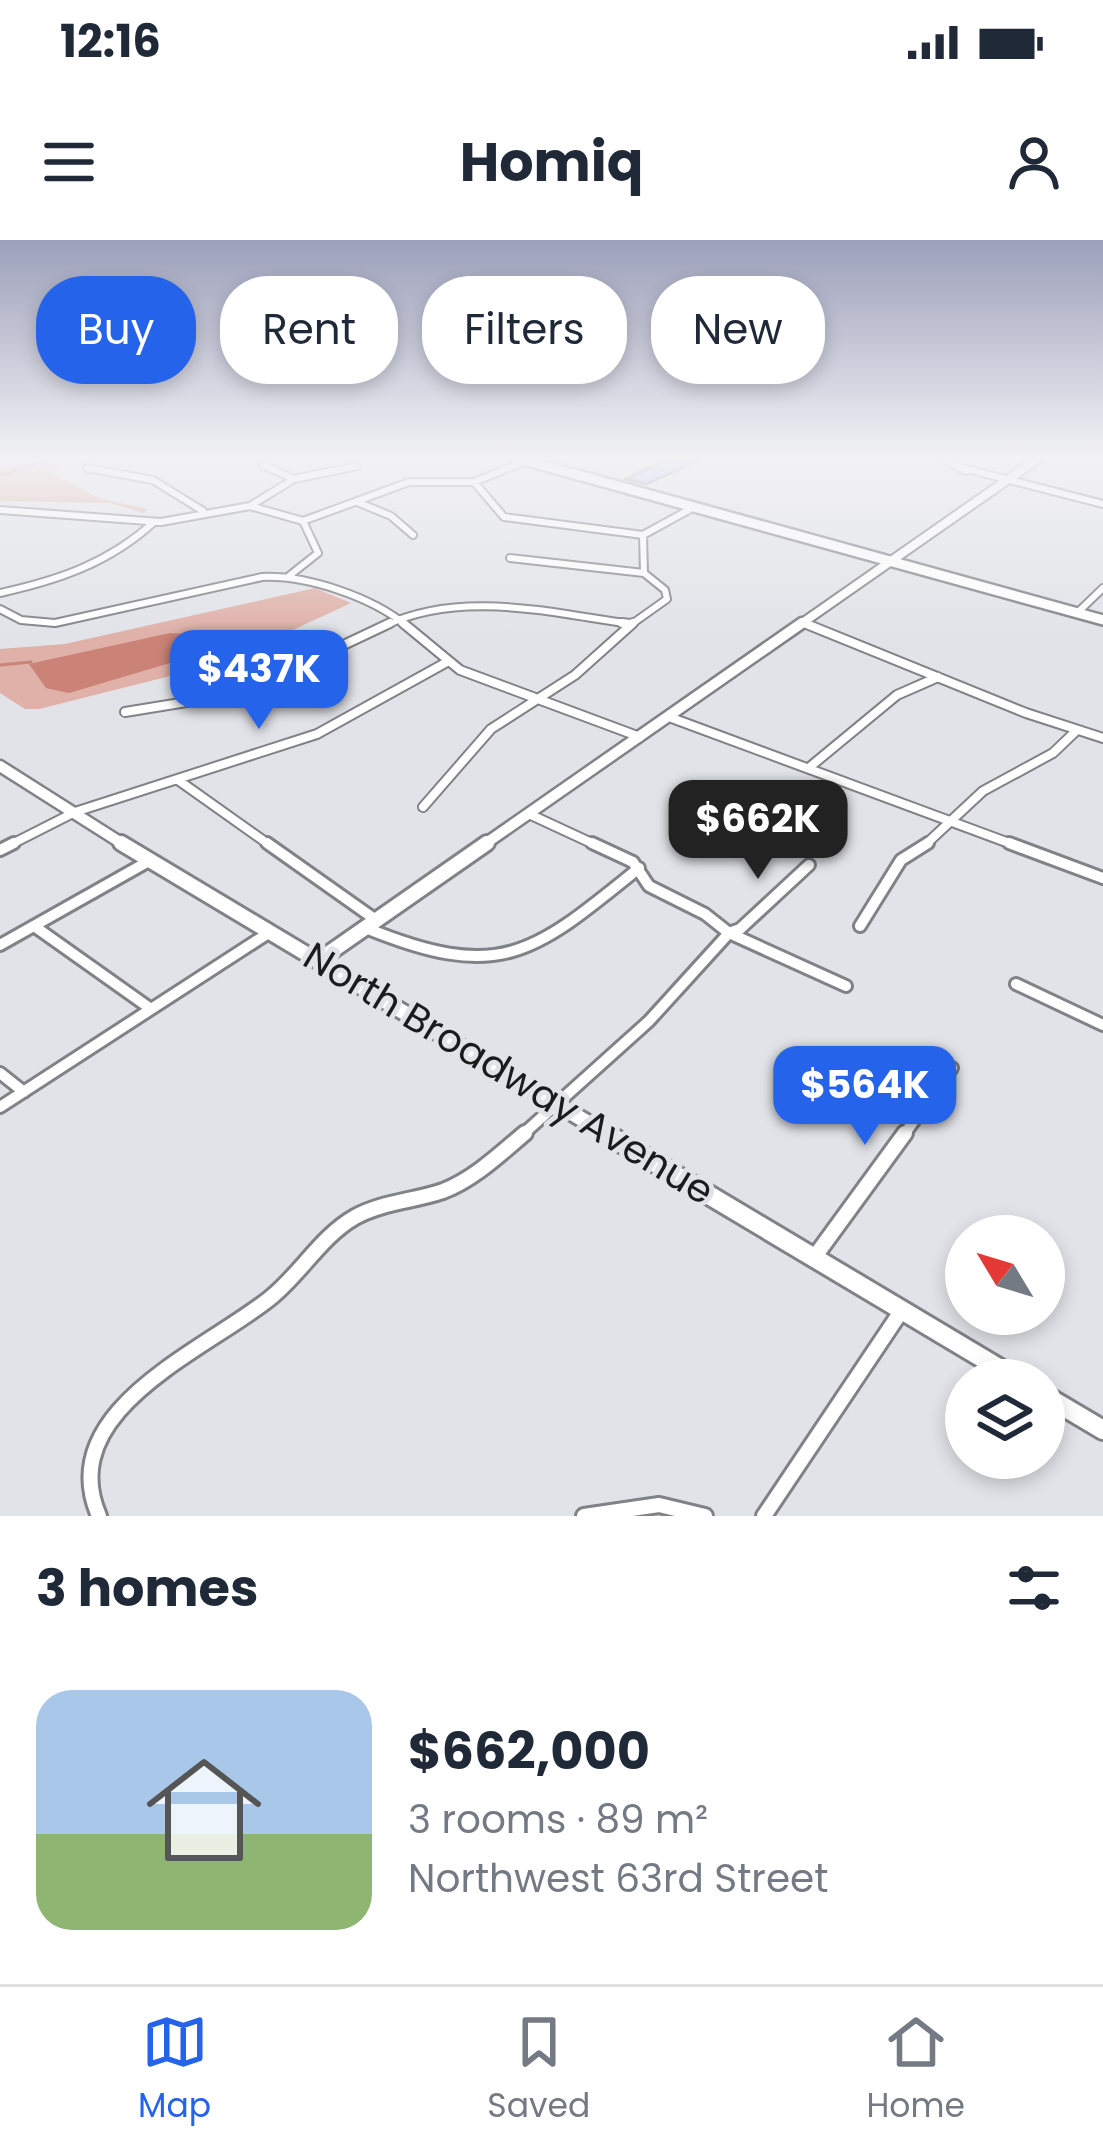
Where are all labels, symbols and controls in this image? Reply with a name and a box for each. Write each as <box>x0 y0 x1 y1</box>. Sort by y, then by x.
text: 12:16 <box>60 10 161 73</box>
text: Homiq <box>460 124 643 200</box>
icon: menu <box>36 129 102 195</box>
icon: person <box>1001 129 1067 195</box>
chip: Buy <box>36 276 196 384</box>
chip: Rent <box>220 276 398 384</box>
chip: Filters <box>422 276 627 384</box>
chip: New <box>651 276 825 384</box>
pin: $437K <box>175 630 343 732</box>
text: $437K <box>197 641 321 696</box>
pin: $662K <box>674 780 842 882</box>
text: $662K <box>696 791 820 846</box>
street label: North Broadway Avenue <box>293 929 724 1218</box>
pin: $564K <box>781 1046 949 1148</box>
text: $564K <box>800 1057 930 1112</box>
north arrow <box>945 1215 1065 1335</box>
map controls <box>945 1215 1065 1479</box>
button: layers <box>945 1359 1065 1479</box>
text: 3 homes <box>36 1552 258 1624</box>
icon: filters <box>1001 1555 1067 1621</box>
text: $662,000 <box>408 1715 650 1787</box>
icon: home <box>132 1738 276 1882</box>
text: 3 rooms · 89 m² <box>408 1792 708 1847</box>
text: Northwest 63rd Street <box>408 1851 828 1906</box>
tab: Map <box>138 2009 211 2131</box>
tab: Saved <box>487 2009 590 2131</box>
tab: Home <box>866 2009 965 2131</box>

